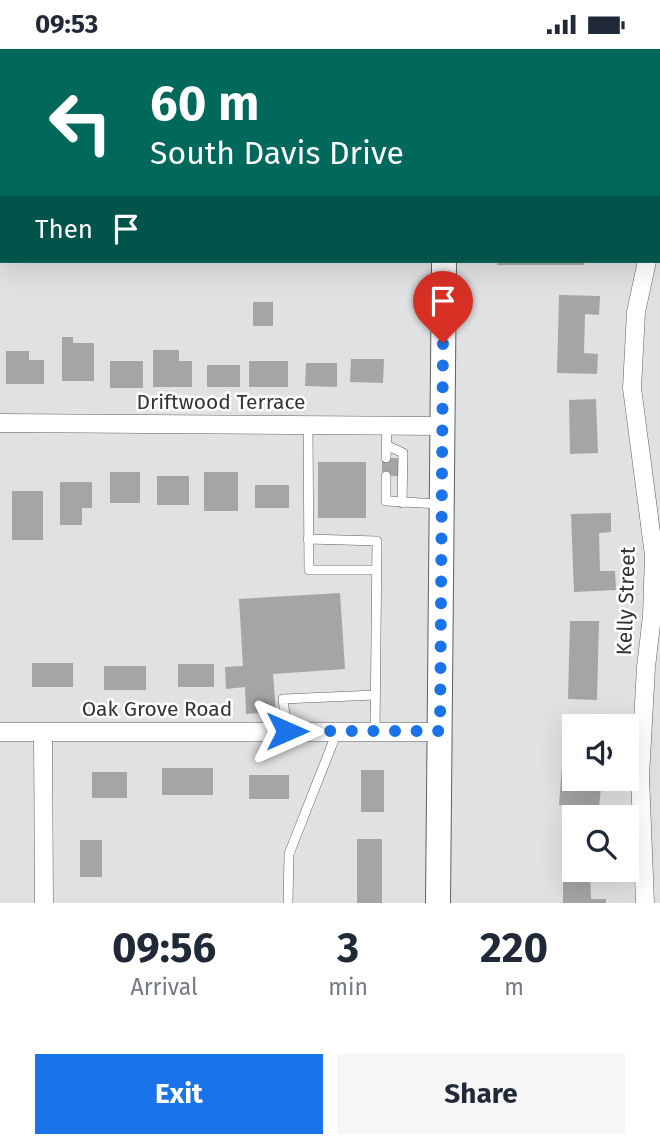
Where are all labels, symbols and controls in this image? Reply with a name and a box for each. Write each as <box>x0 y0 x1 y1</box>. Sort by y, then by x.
text: 09:53 <box>35 9 98 40</box>
text: 60 m <box>150 74 259 133</box>
icon: left <box>35 77 126 168</box>
text: South Davis Drive <box>150 134 404 172</box>
icon: arrive <box>107 210 145 248</box>
text: Then <box>35 214 93 245</box>
pin <box>413 271 473 343</box>
icon: arrive <box>424 282 462 320</box>
street label: Driftwood Terrace <box>137 389 306 415</box>
street label: Kelly Street <box>611 546 641 656</box>
position arrow <box>250 694 324 768</box>
street label: Oak Grove Road <box>82 696 232 722</box>
map controls <box>562 714 639 882</box>
button: sound <box>562 714 639 791</box>
button: search <box>562 805 639 882</box>
text: 09:56 <box>112 923 216 973</box>
text: 3 <box>337 923 359 973</box>
text: 220 <box>480 923 548 973</box>
text: Arrival <box>130 973 198 1001</box>
text: min <box>328 973 368 1001</box>
text: m <box>504 973 524 1001</box>
button: Exit <box>35 1054 323 1134</box>
button: Share <box>337 1054 625 1134</box>

